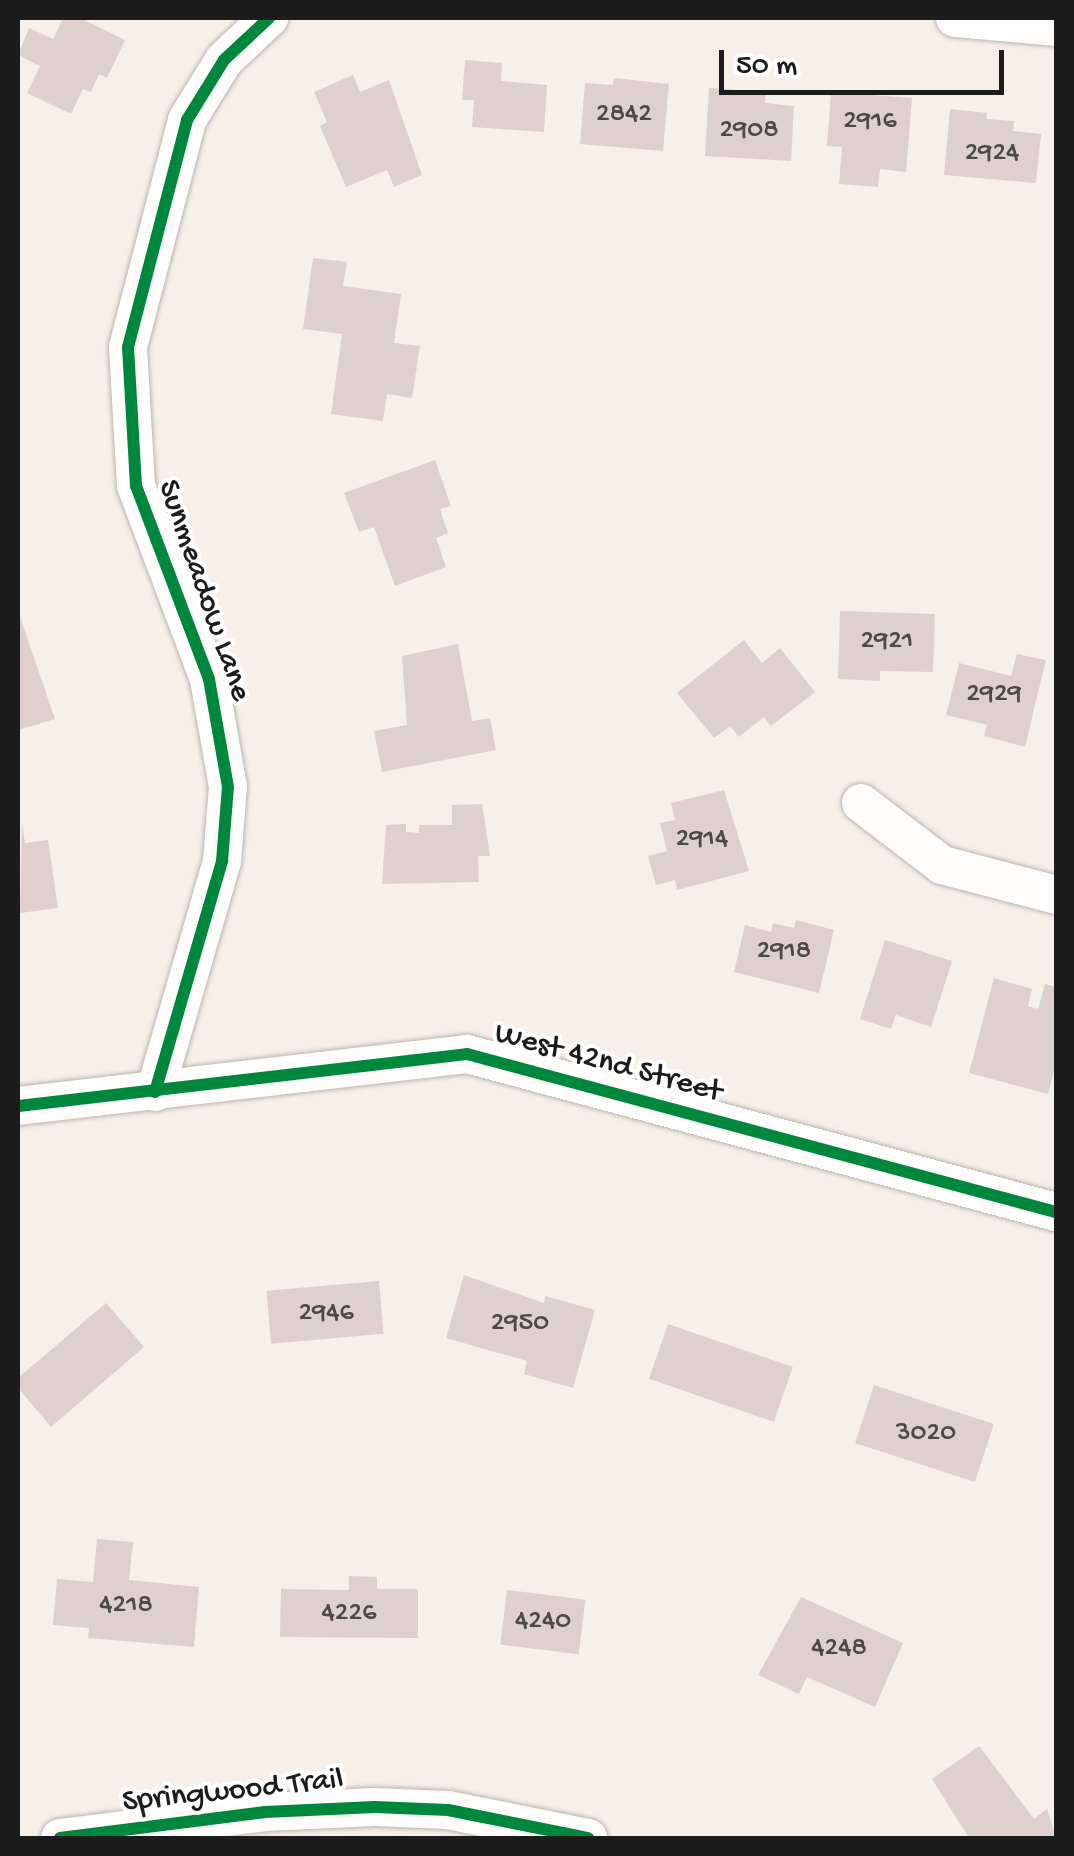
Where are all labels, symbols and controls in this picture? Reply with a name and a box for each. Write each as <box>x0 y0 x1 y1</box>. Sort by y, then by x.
scale bar <box>724 30 1009 92</box>
text: 50 m <box>736 50 797 85</box>
house number: 2842 <box>596 98 652 132</box>
house number: 2916 <box>843 105 897 139</box>
house number: 2908 <box>720 114 778 148</box>
house number: 2924 <box>965 137 1019 171</box>
street label: Sunmeadow Lane <box>147 476 259 706</box>
house number: 2921 <box>861 625 913 659</box>
house number: 2929 <box>966 678 1022 712</box>
house number: 2914 <box>676 823 728 857</box>
house number: 2918 <box>757 935 811 969</box>
street label: West 42nd Street <box>490 1015 726 1113</box>
house number: 2946 <box>298 1297 354 1331</box>
house number: 2950 <box>491 1307 549 1341</box>
house number: 3020 <box>896 1417 956 1451</box>
house number: 4218 <box>99 1589 153 1623</box>
house number: 4226 <box>322 1597 376 1631</box>
house number: 4240 <box>515 1605 571 1639</box>
house number: 4248 <box>811 1632 867 1666</box>
street label: Springwood Trail <box>121 1761 345 1823</box>

